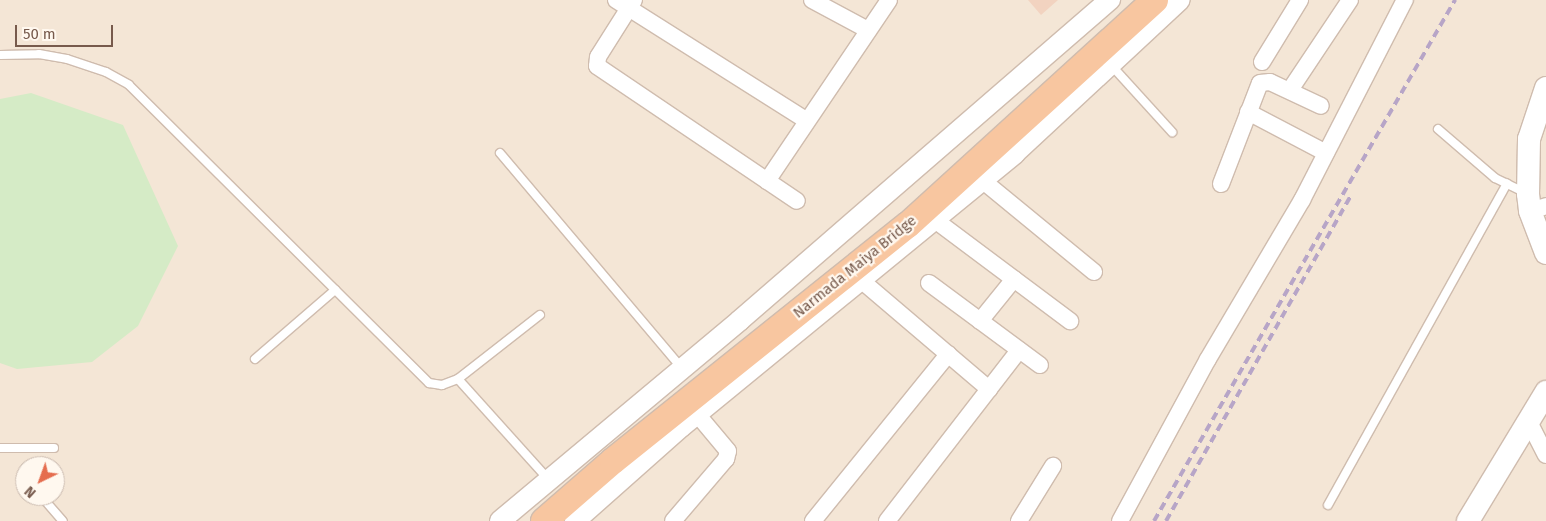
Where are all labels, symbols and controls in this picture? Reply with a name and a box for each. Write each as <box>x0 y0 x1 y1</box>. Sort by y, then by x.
scale bar <box>18 15 115 47</box>
text: 50 m <box>23 25 56 43</box>
street label: Narmada Maiya Bridge <box>790 212 920 322</box>
north arrow <box>15 456 65 506</box>
text: N <box>21 482 39 501</box>

